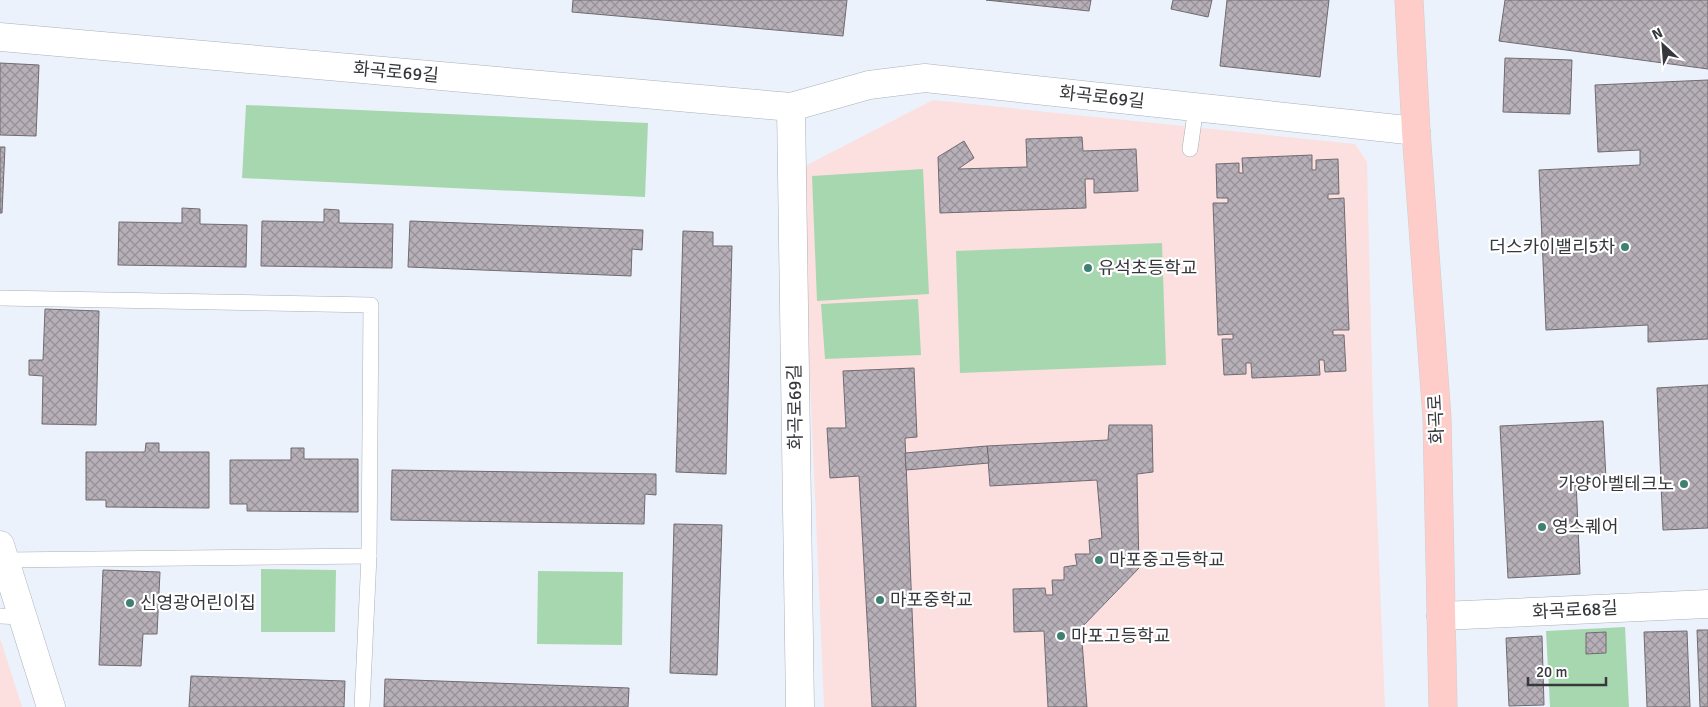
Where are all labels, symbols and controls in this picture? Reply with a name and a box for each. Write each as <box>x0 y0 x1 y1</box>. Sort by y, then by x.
north arrow <box>1638 20 1688 70</box>
text: N <box>1649 24 1666 44</box>
street label: 화곡로69길 <box>352 57 440 87</box>
street label: 화곡로69길 <box>1058 82 1146 112</box>
place label: 더스카이밸리5차 <box>1489 236 1615 258</box>
marker: 더스카이밸리5차 <box>1619 241 1631 253</box>
place label: 유석초등학교 <box>1098 257 1197 279</box>
marker: 유석초등학교 <box>1082 262 1094 274</box>
street label: 화곡로69길 <box>783 364 807 450</box>
street label: 화곡로 <box>1424 394 1448 444</box>
place label: 가양아벨테크노 <box>1558 473 1674 495</box>
marker: 가양아벨테크노 <box>1678 478 1690 490</box>
place label: 영스퀘어 <box>1552 516 1618 538</box>
marker: 영스퀘어 <box>1536 521 1548 533</box>
place label: 마포중고등학교 <box>1109 549 1225 571</box>
marker: 마포중고등학교 <box>1093 554 1105 566</box>
place label: 마포중학교 <box>890 589 973 611</box>
place label: 신영광어린이집 <box>140 592 256 614</box>
marker: 마포중학교 <box>874 594 886 606</box>
marker: 신영광어린이집 <box>124 597 136 609</box>
street label: 화곡로68길 <box>1532 597 1618 623</box>
place label: 마포고등학교 <box>1071 625 1170 647</box>
marker: 마포고등학교 <box>1055 630 1067 642</box>
scale bar <box>1528 654 1606 686</box>
text: 20 m <box>1536 663 1567 681</box>

